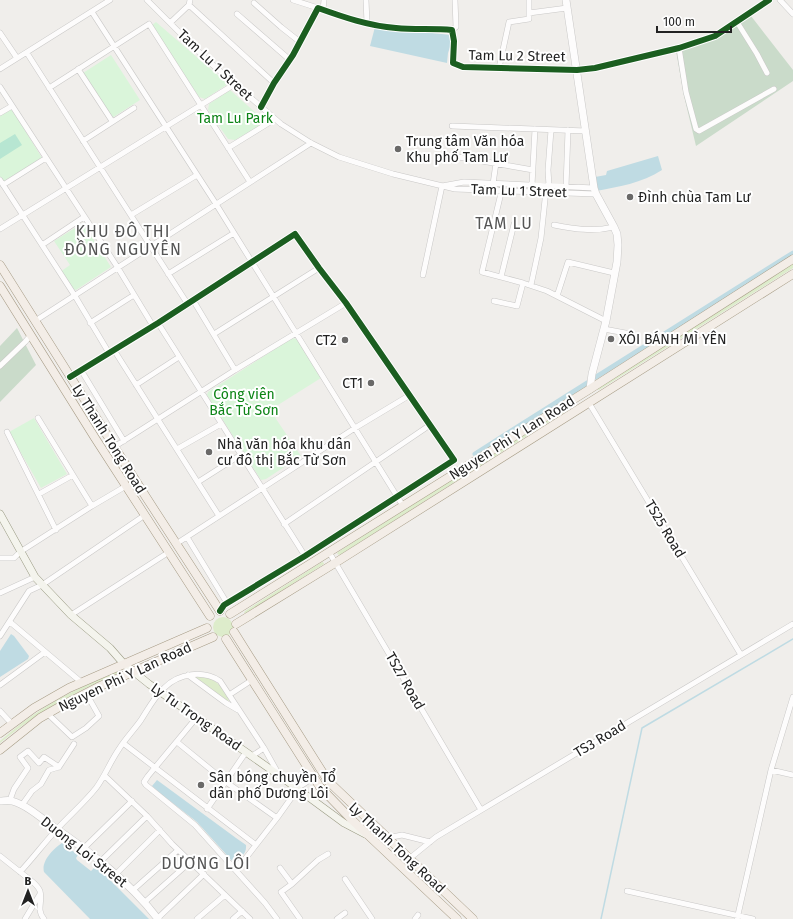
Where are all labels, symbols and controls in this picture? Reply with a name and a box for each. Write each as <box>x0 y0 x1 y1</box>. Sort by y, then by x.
scale bar <box>657 8 731 34</box>
text: 100 m <box>663 15 695 29</box>
street label: Tam Lu 1 Street <box>174 26 257 105</box>
street label: Tam Lu 2 Street <box>468 47 567 65</box>
park label: Tam Lu Park <box>197 110 274 127</box>
place label: Trung tâm Văn hóa Khu phố Tam Lư <box>406 133 524 166</box>
marker: Trung tâm Văn hóa Khu phố Tam Lư <box>393 144 403 154</box>
street label: Tam Lu 1 Street <box>471 181 568 201</box>
place label: Đình chùa Tam Lư <box>638 189 751 206</box>
marker: Đình chùa Tam Lư <box>625 192 635 202</box>
district label: TAM LU <box>475 214 533 233</box>
district label: KHU ĐÔ THỊ ĐỒNG NGUYÊN <box>64 221 182 259</box>
place label: XÔI BÁNH MÌ YÊN <box>619 330 727 348</box>
place label: CT2 <box>315 332 337 349</box>
marker: XÔI BÁNH MÌ YÊN <box>606 334 616 344</box>
marker: CT2 <box>340 335 350 345</box>
place label: CT1 <box>342 375 363 392</box>
marker: CT1 <box>366 378 376 388</box>
street label: Ly Thanh Tong Road <box>68 381 150 497</box>
park label: Công viên Bắc Từ Sơn <box>209 386 279 419</box>
street label: Nguyen Phi Y Lan Road <box>446 392 578 484</box>
place label: Nhà văn hóa khu dân cư đô thị Bắc Từ Sơn <box>217 436 351 469</box>
marker: Nhà văn hóa khu dân cư đô thị Bắc Từ Sơn <box>204 447 214 457</box>
street label: TS25 Road <box>641 497 689 561</box>
street label: Nguyen Phi Y Lan Road <box>56 639 194 715</box>
street label: TS27 Road <box>382 649 428 713</box>
street label: Ly Tu Trong Road <box>147 679 245 755</box>
street label: TS3 Road <box>571 717 629 761</box>
place label: Sân bóng chuyền Tổ dân phố Dương Lôi <box>209 768 336 802</box>
marker: Sân bóng chuyền Tổ dân phố Dương Lôi <box>196 780 206 790</box>
street label: Ly Thanh Tong Road <box>345 799 449 897</box>
street label: Duong Loi Street <box>37 813 131 892</box>
district label: DƯƠNG LÔI <box>161 853 251 873</box>
north arrow <box>8 871 48 911</box>
text: B <box>25 875 32 888</box>

